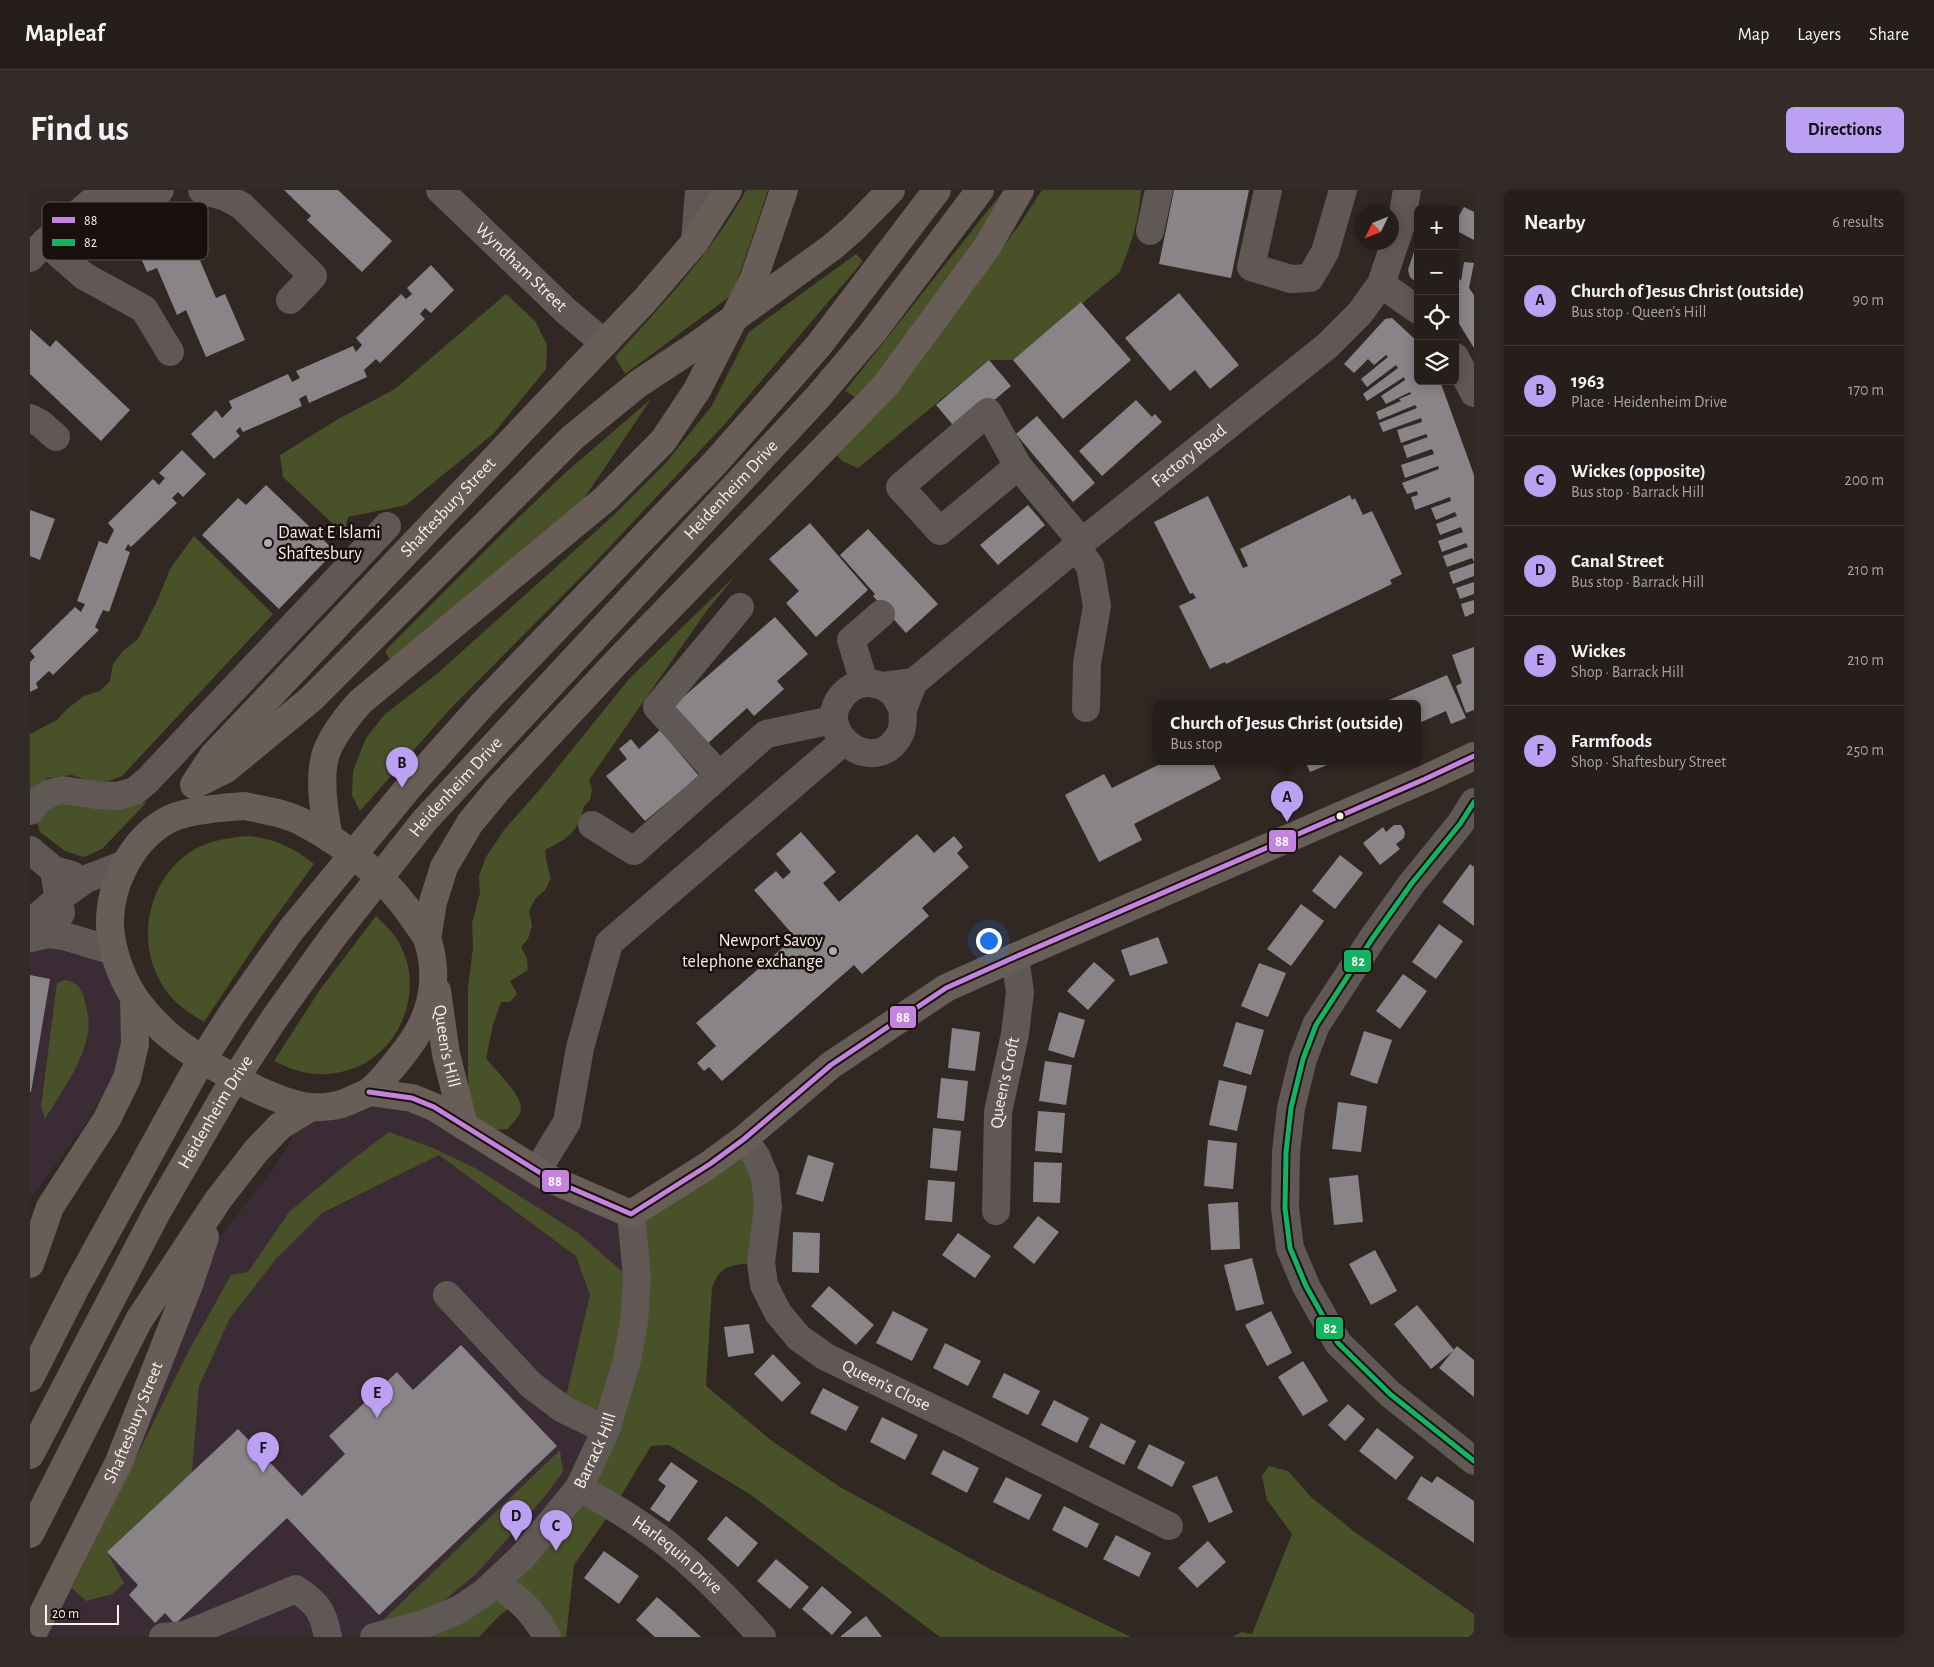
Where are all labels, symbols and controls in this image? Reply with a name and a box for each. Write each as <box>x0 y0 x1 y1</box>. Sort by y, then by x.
text: Mapleaf <box>25 22 105 46</box>
text: Map <box>1738 26 1769 44</box>
text: Layers <box>1797 26 1841 44</box>
text: Share <box>1869 26 1909 44</box>
button: Directions <box>1786 107 1904 153</box>
text: Find us <box>30 112 129 147</box>
legend <box>42 202 208 260</box>
north arrow <box>1354 205 1399 250</box>
map controls <box>1414 205 1459 385</box>
button: + <box>1414 205 1459 250</box>
text: Nearby <box>1524 212 1585 233</box>
text: 88 <box>84 214 97 228</box>
text: 6 results <box>1832 214 1884 230</box>
street label: Wyndham Street <box>472 220 570 316</box>
text: 82 <box>84 236 97 250</box>
button: − <box>1414 250 1459 295</box>
text: Church of Jesus Christ (outside) <box>1571 282 1804 301</box>
text: A <box>1535 292 1545 308</box>
text: 90 m <box>1853 292 1884 308</box>
button: locate <box>1414 295 1459 340</box>
text: Bus stop · Queen's Hill <box>1571 304 1706 320</box>
button: layers <box>1414 340 1459 385</box>
text: 1963 <box>1571 372 1604 391</box>
text: B <box>1535 382 1545 398</box>
text: 170 m <box>1848 382 1884 398</box>
text: Place · Heidenheim Drive <box>1571 394 1727 410</box>
street label: Factory Road <box>1149 421 1230 491</box>
street label: Heidenheim Drive <box>681 437 782 543</box>
street label: Shaftesbury Street <box>397 454 500 561</box>
text: Wickes (opposite) <box>1571 462 1706 481</box>
text: C <box>1536 472 1544 488</box>
text: 200 m <box>1844 472 1884 488</box>
text: Bus stop · Barrack Hill <box>1571 484 1704 500</box>
place label: Dawat E Islami Shaftesbury <box>278 524 381 563</box>
marker: Dawat E Islami Shaftesbury <box>262 537 274 549</box>
text: Canal Street <box>1571 552 1664 571</box>
text: D <box>1535 562 1545 578</box>
text: 210 m <box>1847 562 1884 578</box>
text: Bus stop · Barrack Hill <box>1571 574 1704 590</box>
text: Wickes <box>1571 642 1626 661</box>
text: E <box>1536 652 1544 668</box>
text: 210 m <box>1847 652 1884 668</box>
text: Shop · Barrack Hill <box>1571 664 1684 680</box>
popup <box>1153 700 1421 765</box>
text: Church of Jesus Christ (outside) <box>1170 714 1404 733</box>
text: Farmfoods <box>1571 732 1652 751</box>
street label: Heidenheim Drive <box>406 734 506 841</box>
text: Bus stop <box>1170 736 1222 752</box>
text: F <box>1536 742 1544 758</box>
text: 250 m <box>1846 742 1884 758</box>
pin: B <box>386 747 418 788</box>
text: Shop · Shaftesbury Street <box>1571 754 1726 770</box>
pin: A <box>1271 781 1303 822</box>
unlabelled marker <box>1335 811 1345 821</box>
line badge: 88 <box>1268 829 1297 853</box>
text: 88 <box>1275 835 1289 849</box>
your location <box>976 928 1002 954</box>
place label: Newport Savoy telephone exchange <box>682 932 823 971</box>
marker: Newport Savoy telephone exchange <box>827 945 839 957</box>
line badge: 82 <box>1343 949 1372 973</box>
text: 82 <box>1351 955 1365 969</box>
street label: Queen's Hill <box>430 1004 463 1089</box>
line badge: 88 <box>889 1005 917 1029</box>
text: 88 <box>896 1011 910 1025</box>
street label: Queen's Croft <box>989 1035 1023 1129</box>
street label: Heidenheim Drive <box>175 1052 257 1172</box>
line badge: 88 <box>541 1169 570 1193</box>
text: 88 <box>548 1175 562 1189</box>
line badge: 82 <box>1315 1316 1344 1340</box>
text: 82 <box>1323 1322 1337 1336</box>
street label: Queen's Close <box>839 1357 933 1415</box>
street label: Shaftesbury Street <box>101 1359 167 1486</box>
pin: E <box>361 1377 393 1418</box>
street label: Barrack Hill <box>571 1411 620 1492</box>
pin: F <box>247 1432 279 1473</box>
pin: D <box>500 1500 532 1541</box>
pin: C <box>540 1510 572 1551</box>
street label: Harlequin Drive <box>629 1513 725 1597</box>
scale bar <box>45 1602 119 1625</box>
text: 20 m <box>52 1607 79 1621</box>

